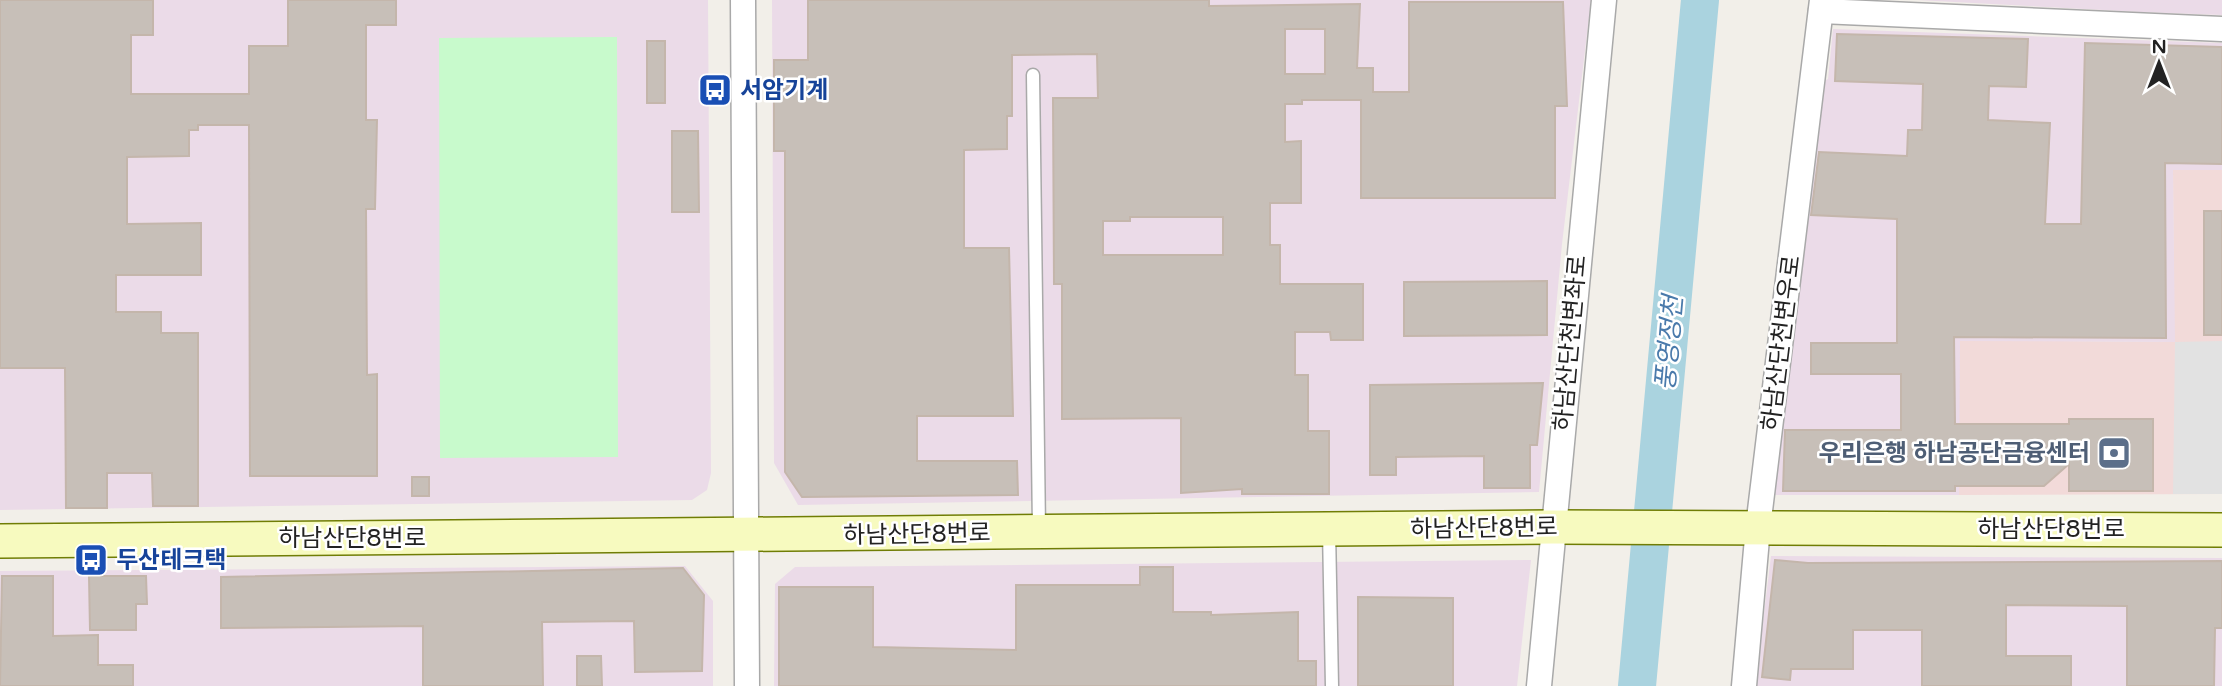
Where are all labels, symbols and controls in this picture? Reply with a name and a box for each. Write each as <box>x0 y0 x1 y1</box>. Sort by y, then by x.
north arrow <box>2124 28 2194 98</box>
text: N <box>2151 36 2167 58</box>
bus stop icon: 서암기계 <box>696 71 734 109</box>
place label: 서암기계 <box>740 76 828 105</box>
street label: 하남산단천변좌로 <box>1548 254 1593 432</box>
street label: 하남산단천변우로 <box>1756 254 1807 432</box>
water label: 풍영정천 <box>1650 291 1689 392</box>
bank icon: 우리은행 하남공단금융센터 <box>2095 434 2133 472</box>
place label: 우리은행 하남공단금융센터 <box>1819 439 2090 468</box>
street label: 하남산단8번로 <box>1410 513 1558 544</box>
street label: 하남산단8번로 <box>1977 515 2125 544</box>
street label: 하남산단8번로 <box>843 519 991 550</box>
street label: 하남산단8번로 <box>278 524 426 553</box>
bus stop icon: 두산테크택 <box>72 541 110 579</box>
place label: 두산테크택 <box>116 546 226 575</box>

